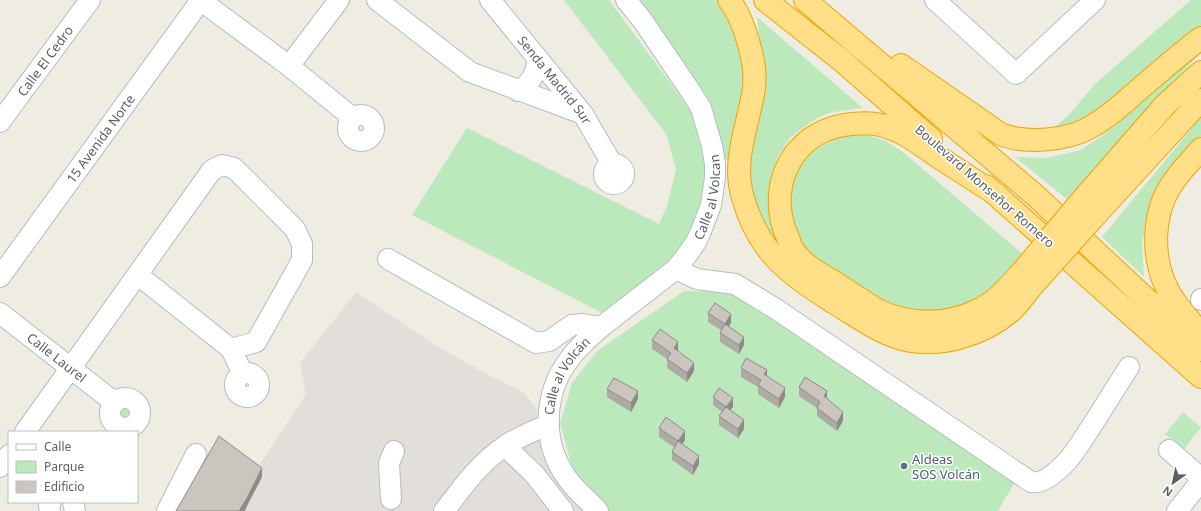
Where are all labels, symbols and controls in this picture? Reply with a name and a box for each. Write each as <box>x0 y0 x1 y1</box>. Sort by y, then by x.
street label: Calle El Cedro <box>13 22 77 100</box>
street label: Senda Madrid Sur <box>514 32 596 128</box>
street label: 15 Avenida Norte <box>62 90 139 187</box>
street label: Boulevard Monseñor Romero <box>911 120 1059 252</box>
street label: Calle al Volcan <box>689 153 724 243</box>
street label: Calle Laurel <box>23 328 90 386</box>
street label: Calle al Volcán <box>540 332 594 416</box>
legend <box>8 431 138 503</box>
text: Calle <box>44 438 72 455</box>
place label: Aldeas SOS Volcán <box>912 450 980 483</box>
text: Parque <box>44 458 85 475</box>
marker: Aldeas SOS Volcán <box>899 461 909 471</box>
north arrow <box>1153 463 1193 503</box>
text: Edificio <box>44 478 85 495</box>
text: N <box>1159 483 1175 501</box>

